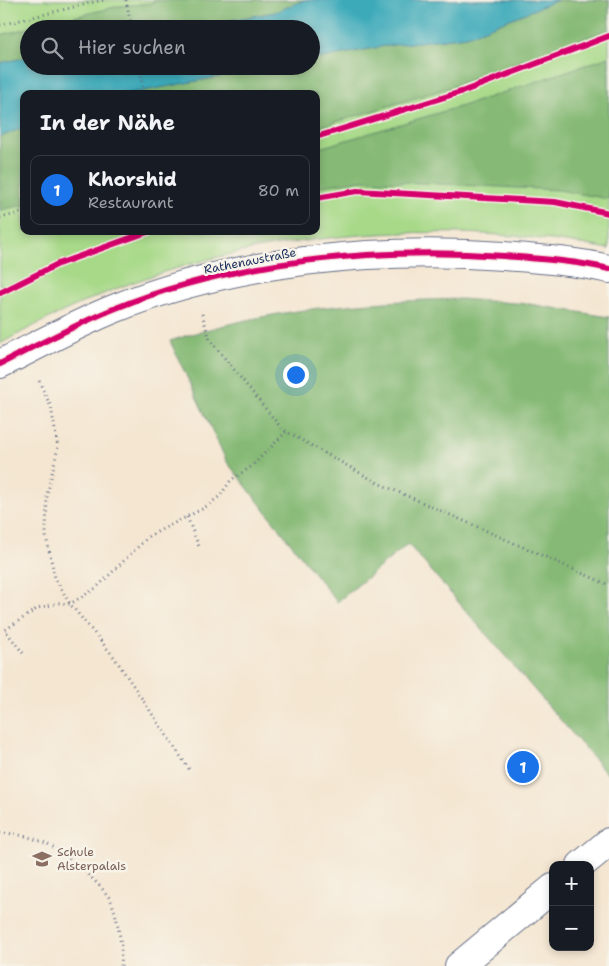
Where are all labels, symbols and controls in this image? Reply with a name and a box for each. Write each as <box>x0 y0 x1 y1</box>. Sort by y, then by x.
search box <box>20 20 320 75</box>
icon: search <box>38 34 66 62</box>
text: Hier suchen <box>78 35 186 60</box>
text: In der Nähe <box>40 109 175 137</box>
text: Khorshid <box>88 167 177 192</box>
text: 1 <box>53 180 61 201</box>
text: 80 m <box>258 180 299 201</box>
text: Restaurant <box>88 192 174 213</box>
street label: Rathenaustraße <box>203 244 298 278</box>
your location <box>283 362 309 388</box>
pin: 1 <box>507 748 539 786</box>
place label: Schule Alsterpalais <box>57 844 126 874</box>
school or university icon: Schule Alsterpalais <box>31 848 53 870</box>
map controls <box>549 861 594 951</box>
button: + <box>549 861 594 906</box>
button: − <box>549 906 594 951</box>

